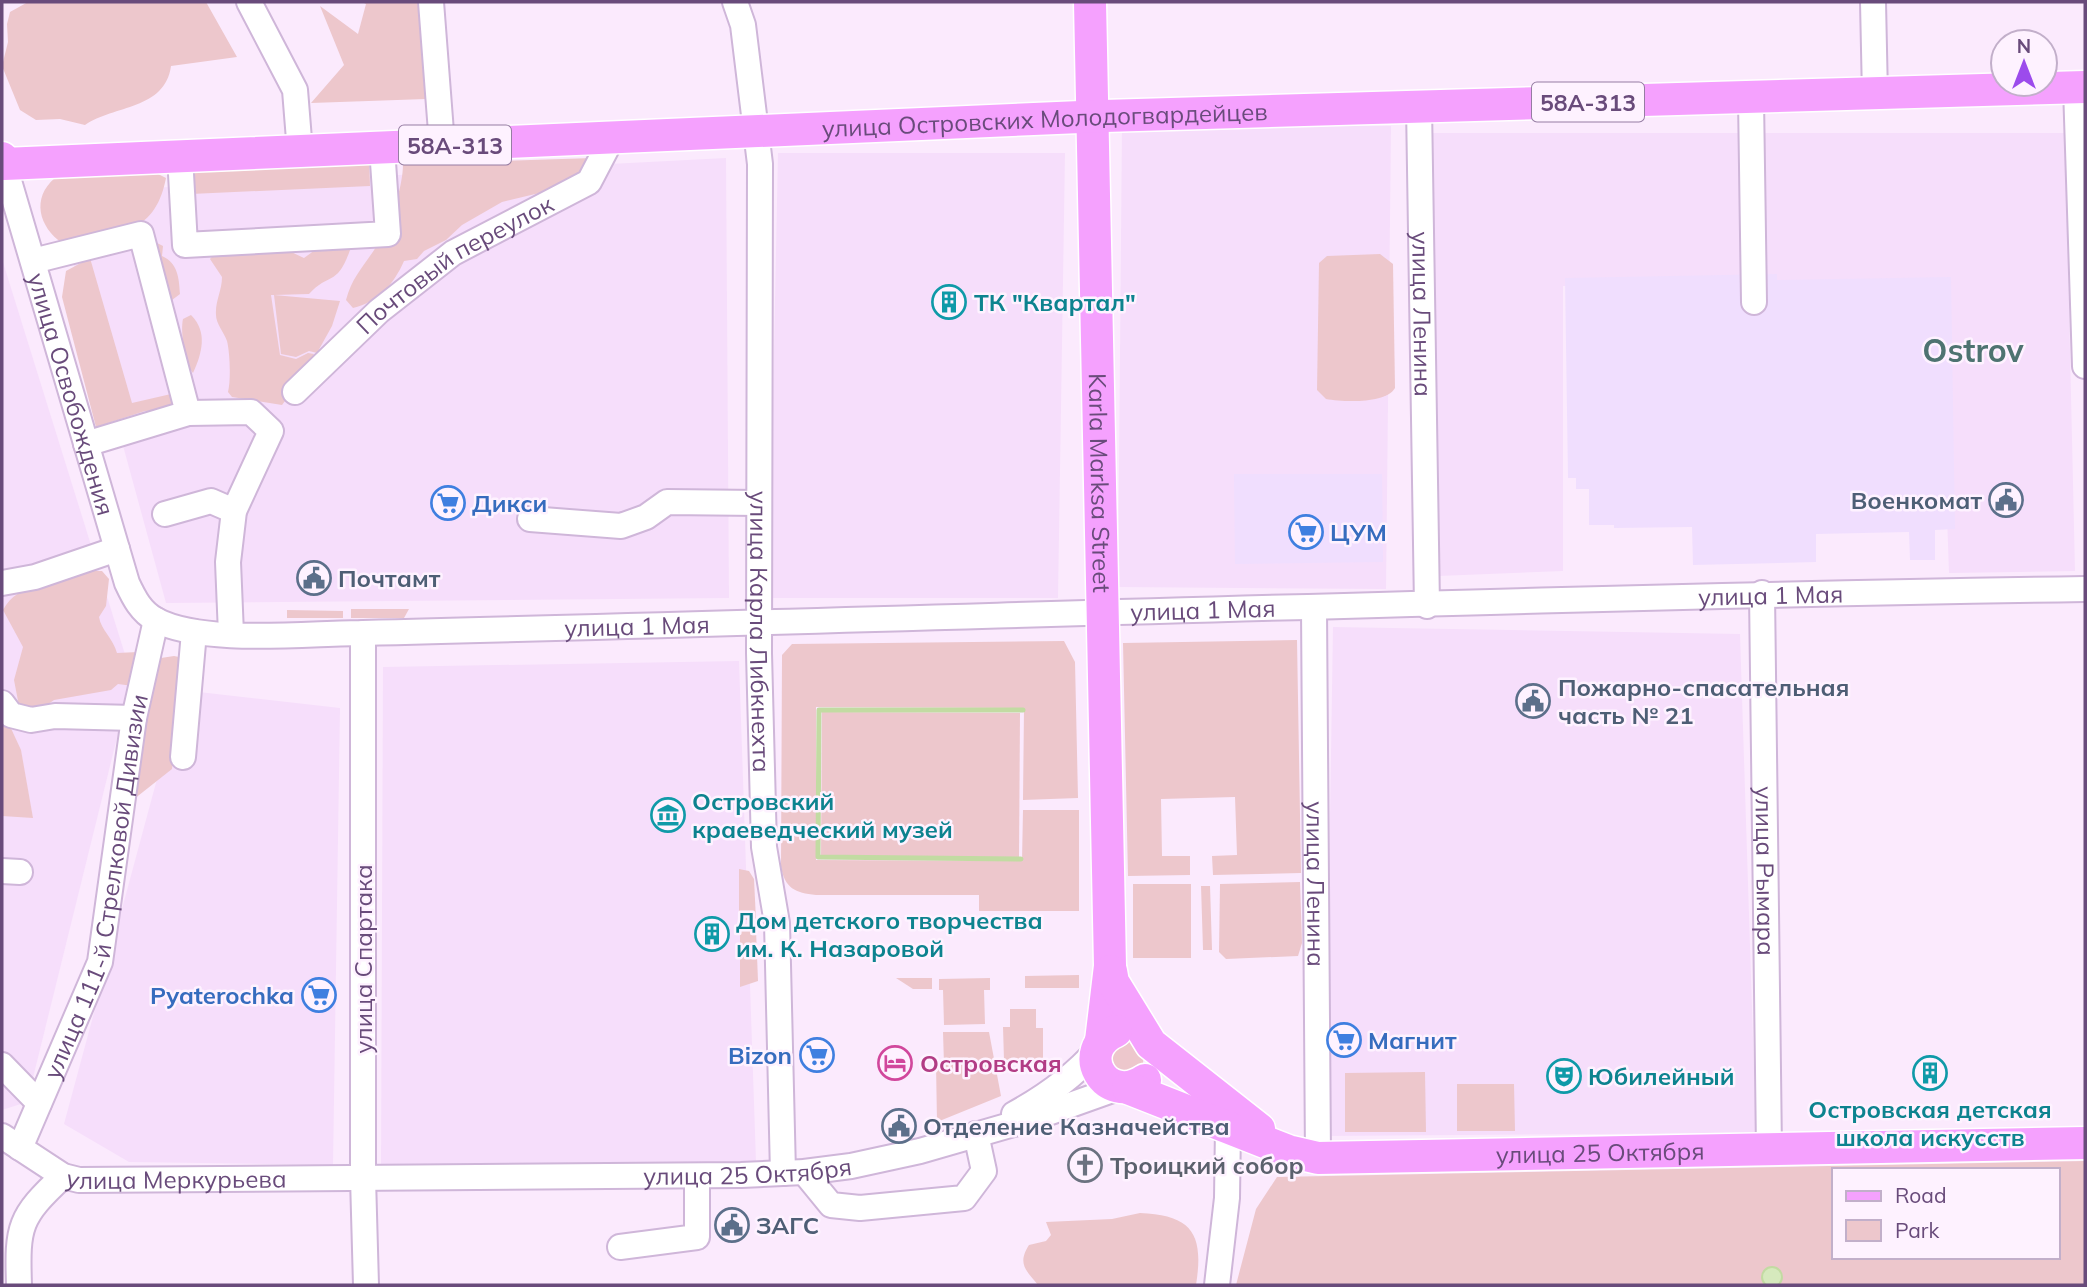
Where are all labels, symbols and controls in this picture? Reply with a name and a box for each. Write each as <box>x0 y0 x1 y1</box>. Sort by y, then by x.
north arrow <box>1989 28 2059 98</box>
text: N <box>2017 34 2031 58</box>
road number: 58А-313 <box>1532 82 1644 122</box>
street label: улица Островских Молодогвардейцев <box>821 96 1268 143</box>
road number: 58А-313 <box>399 126 511 164</box>
street label: Почтовый переулок <box>350 188 558 340</box>
street label: улица Ленина <box>1406 231 1439 397</box>
street label: улица Освобождения <box>22 269 121 519</box>
building icon: ТК "Квартал" <box>930 283 968 321</box>
place label: ТК "Квартал" <box>974 287 1136 317</box>
district label: Ostrov <box>1922 330 2024 370</box>
street label: Karla Marksa Street <box>1083 373 1117 593</box>
public building icon: Военкомат <box>1987 481 2025 519</box>
supermarket icon: Дикси <box>429 484 467 522</box>
place label: Военкомат <box>1851 485 1982 515</box>
place label: Дикси <box>472 488 547 518</box>
street label: улица Карла Либкнехта <box>744 491 777 773</box>
supermarket icon: ЦУМ <box>1287 513 1325 551</box>
place label: ЦУМ <box>1330 517 1387 547</box>
public building icon: Почтамт <box>295 559 333 597</box>
place label: Почтамт <box>338 563 441 593</box>
street label: улица 1 Мая <box>1698 578 1844 612</box>
street label: улица 1 Мая <box>1130 593 1276 627</box>
street label: улица 1 Мая <box>564 609 710 643</box>
place label: Пожарно-спасательная часть № 21 <box>1558 672 1849 730</box>
public building icon: Пожарно-спасательная часть № 21 <box>1514 682 1552 720</box>
street label: улица 111-й Стрелковой Дивизии <box>37 691 154 1083</box>
place label: Островский краеведческий музей <box>692 786 953 844</box>
street label: улица Рымара <box>1749 786 1782 956</box>
museum icon: Островский краеведческий музей <box>649 796 687 834</box>
street label: улица Ленина <box>1300 801 1332 967</box>
street label: улица Спартака <box>348 864 378 1054</box>
place label: Дом детского творчества им. К. Назаровой <box>736 905 1043 963</box>
building icon: Дом детского творчества им. К. Назаровой <box>693 915 731 953</box>
supermarket icon: Pyaterochka <box>300 976 338 1014</box>
place label: Pyaterochka <box>150 980 294 1010</box>
supermarket icon: Магнит <box>1325 1021 1363 1059</box>
place label: Магнит <box>1368 1025 1457 1055</box>
supermarket icon: Bizon <box>798 1036 836 1074</box>
place label: Bizon <box>728 1040 792 1070</box>
hotel icon: Островская <box>876 1044 914 1082</box>
place label: Островская <box>920 1048 1062 1078</box>
building icon: Островская детская школа искусств <box>1911 1054 1949 1092</box>
theatre icon: Юбилейный <box>1545 1057 1583 1095</box>
place label: Юбилейный <box>1588 1061 1735 1091</box>
place label: Островская детская школа искусств <box>1808 1094 2052 1152</box>
public building icon: Отделение Казначейства <box>880 1107 918 1145</box>
place label: Отделение Казначейства <box>923 1111 1230 1141</box>
street label: улица 25 Октября <box>1496 1135 1705 1170</box>
church icon: Троицкий собор <box>1066 1146 1104 1184</box>
place label: Троицкий собор <box>1110 1150 1304 1180</box>
street label: улица 25 Октября <box>643 1151 853 1191</box>
street label: улица Меркурьева <box>63 1162 287 1195</box>
legend <box>1832 1168 2059 1259</box>
text: Road <box>1895 1182 1946 1208</box>
public building icon: ЗАГС <box>713 1206 751 1244</box>
place label: ЗАГС <box>756 1210 819 1240</box>
text: Park <box>1895 1217 1939 1243</box>

